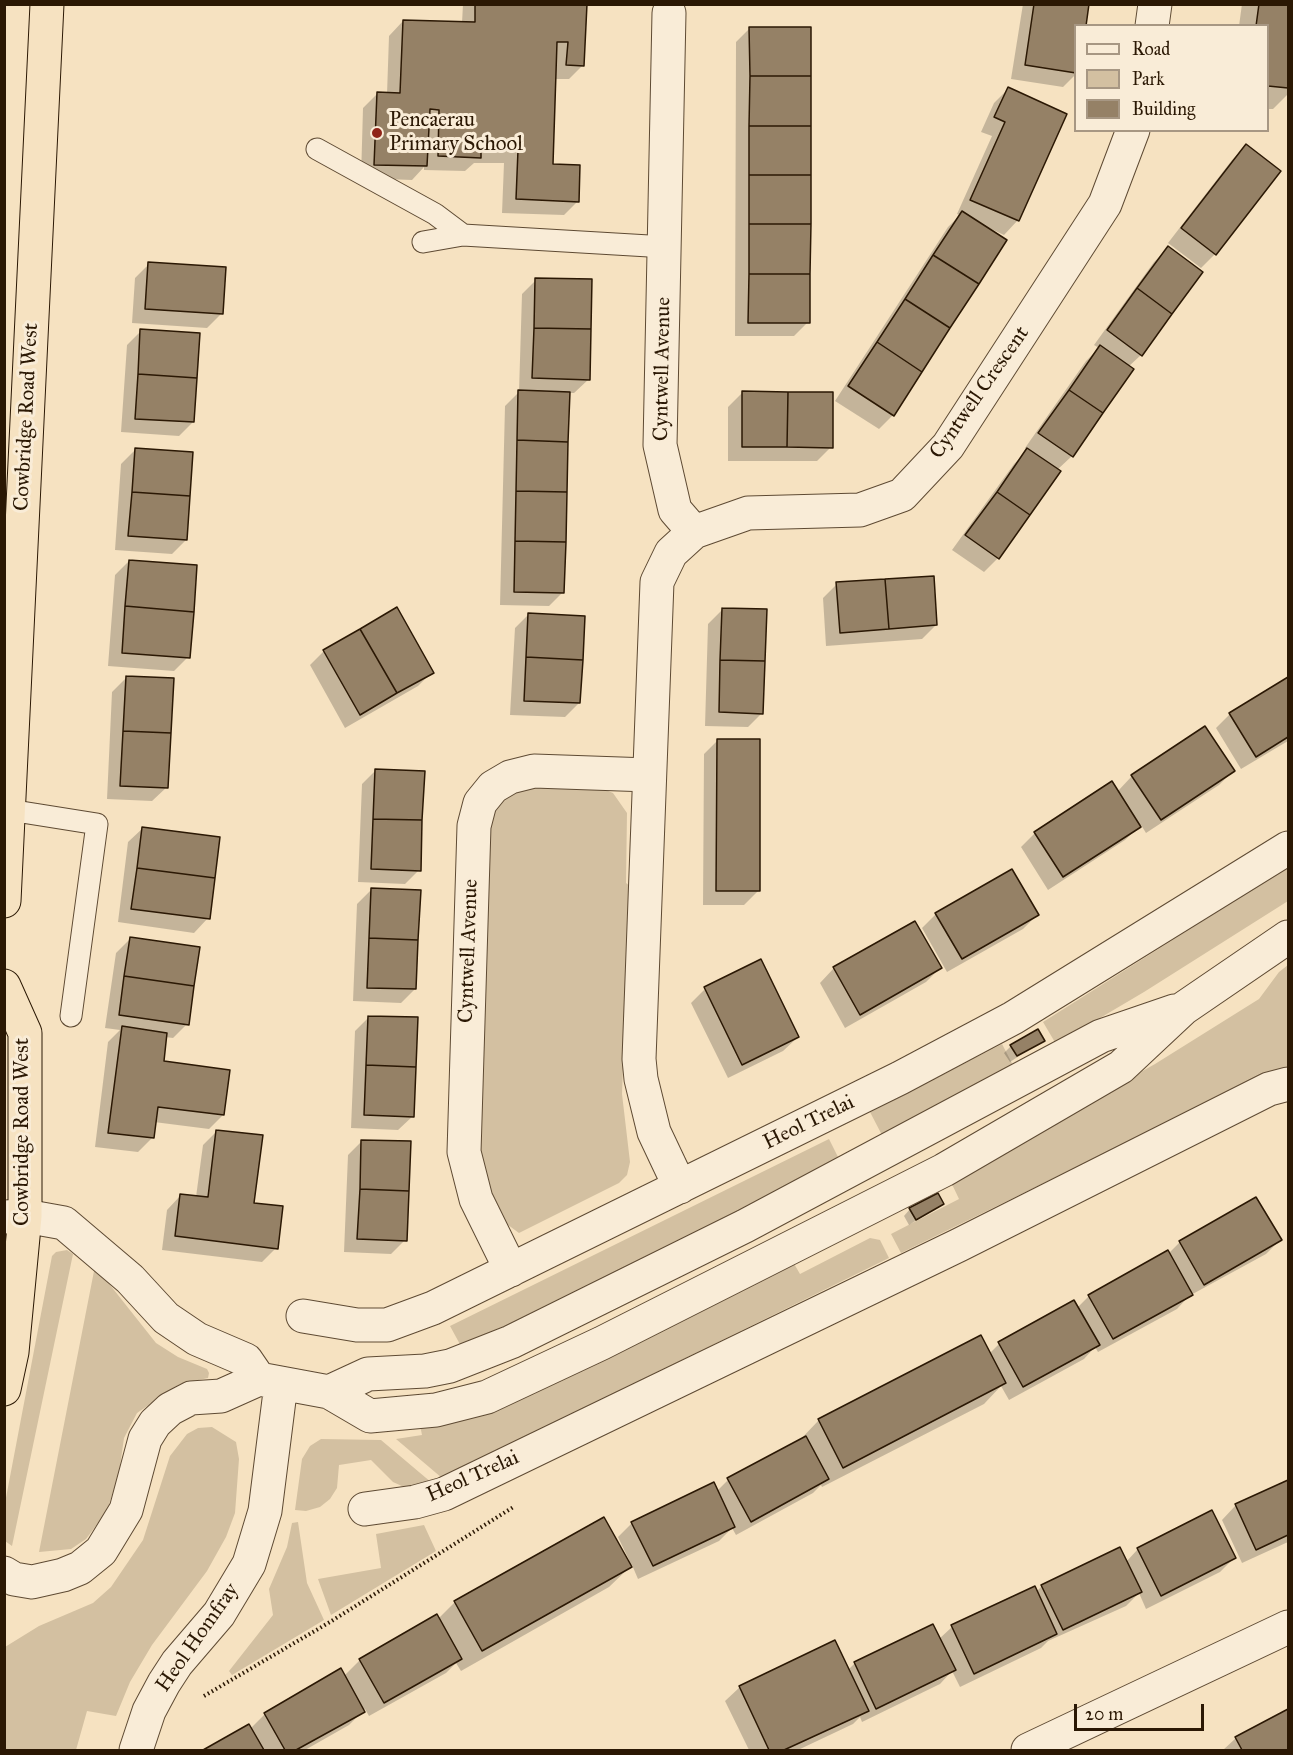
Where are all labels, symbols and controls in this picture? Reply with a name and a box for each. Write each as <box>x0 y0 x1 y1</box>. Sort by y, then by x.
legend <box>1074 24 1269 132</box>
text: Road <box>1132 38 1170 60</box>
text: Park <box>1132 68 1165 90</box>
text: Building <box>1132 98 1195 120</box>
place label: Pencaerau Primary School <box>389 108 523 158</box>
marker: Pencaerau Primary School <box>370 126 384 140</box>
street label: Cyntwell Avenue <box>649 297 677 441</box>
street label: Cowbridge Road West <box>9 322 45 512</box>
street label: Cyntwell Crescent <box>925 322 1035 464</box>
street label: Cyntwell Avenue <box>454 879 484 1023</box>
street label: Cowbridge Road West <box>10 1038 36 1226</box>
street label: Heol Trelai <box>759 1090 859 1156</box>
street label: Heol Trelai <box>423 1446 523 1508</box>
street label: Heol Homfray <box>151 1579 245 1697</box>
scale bar <box>1077 1692 1208 1730</box>
text: 20 m <box>1085 1703 1123 1725</box>

